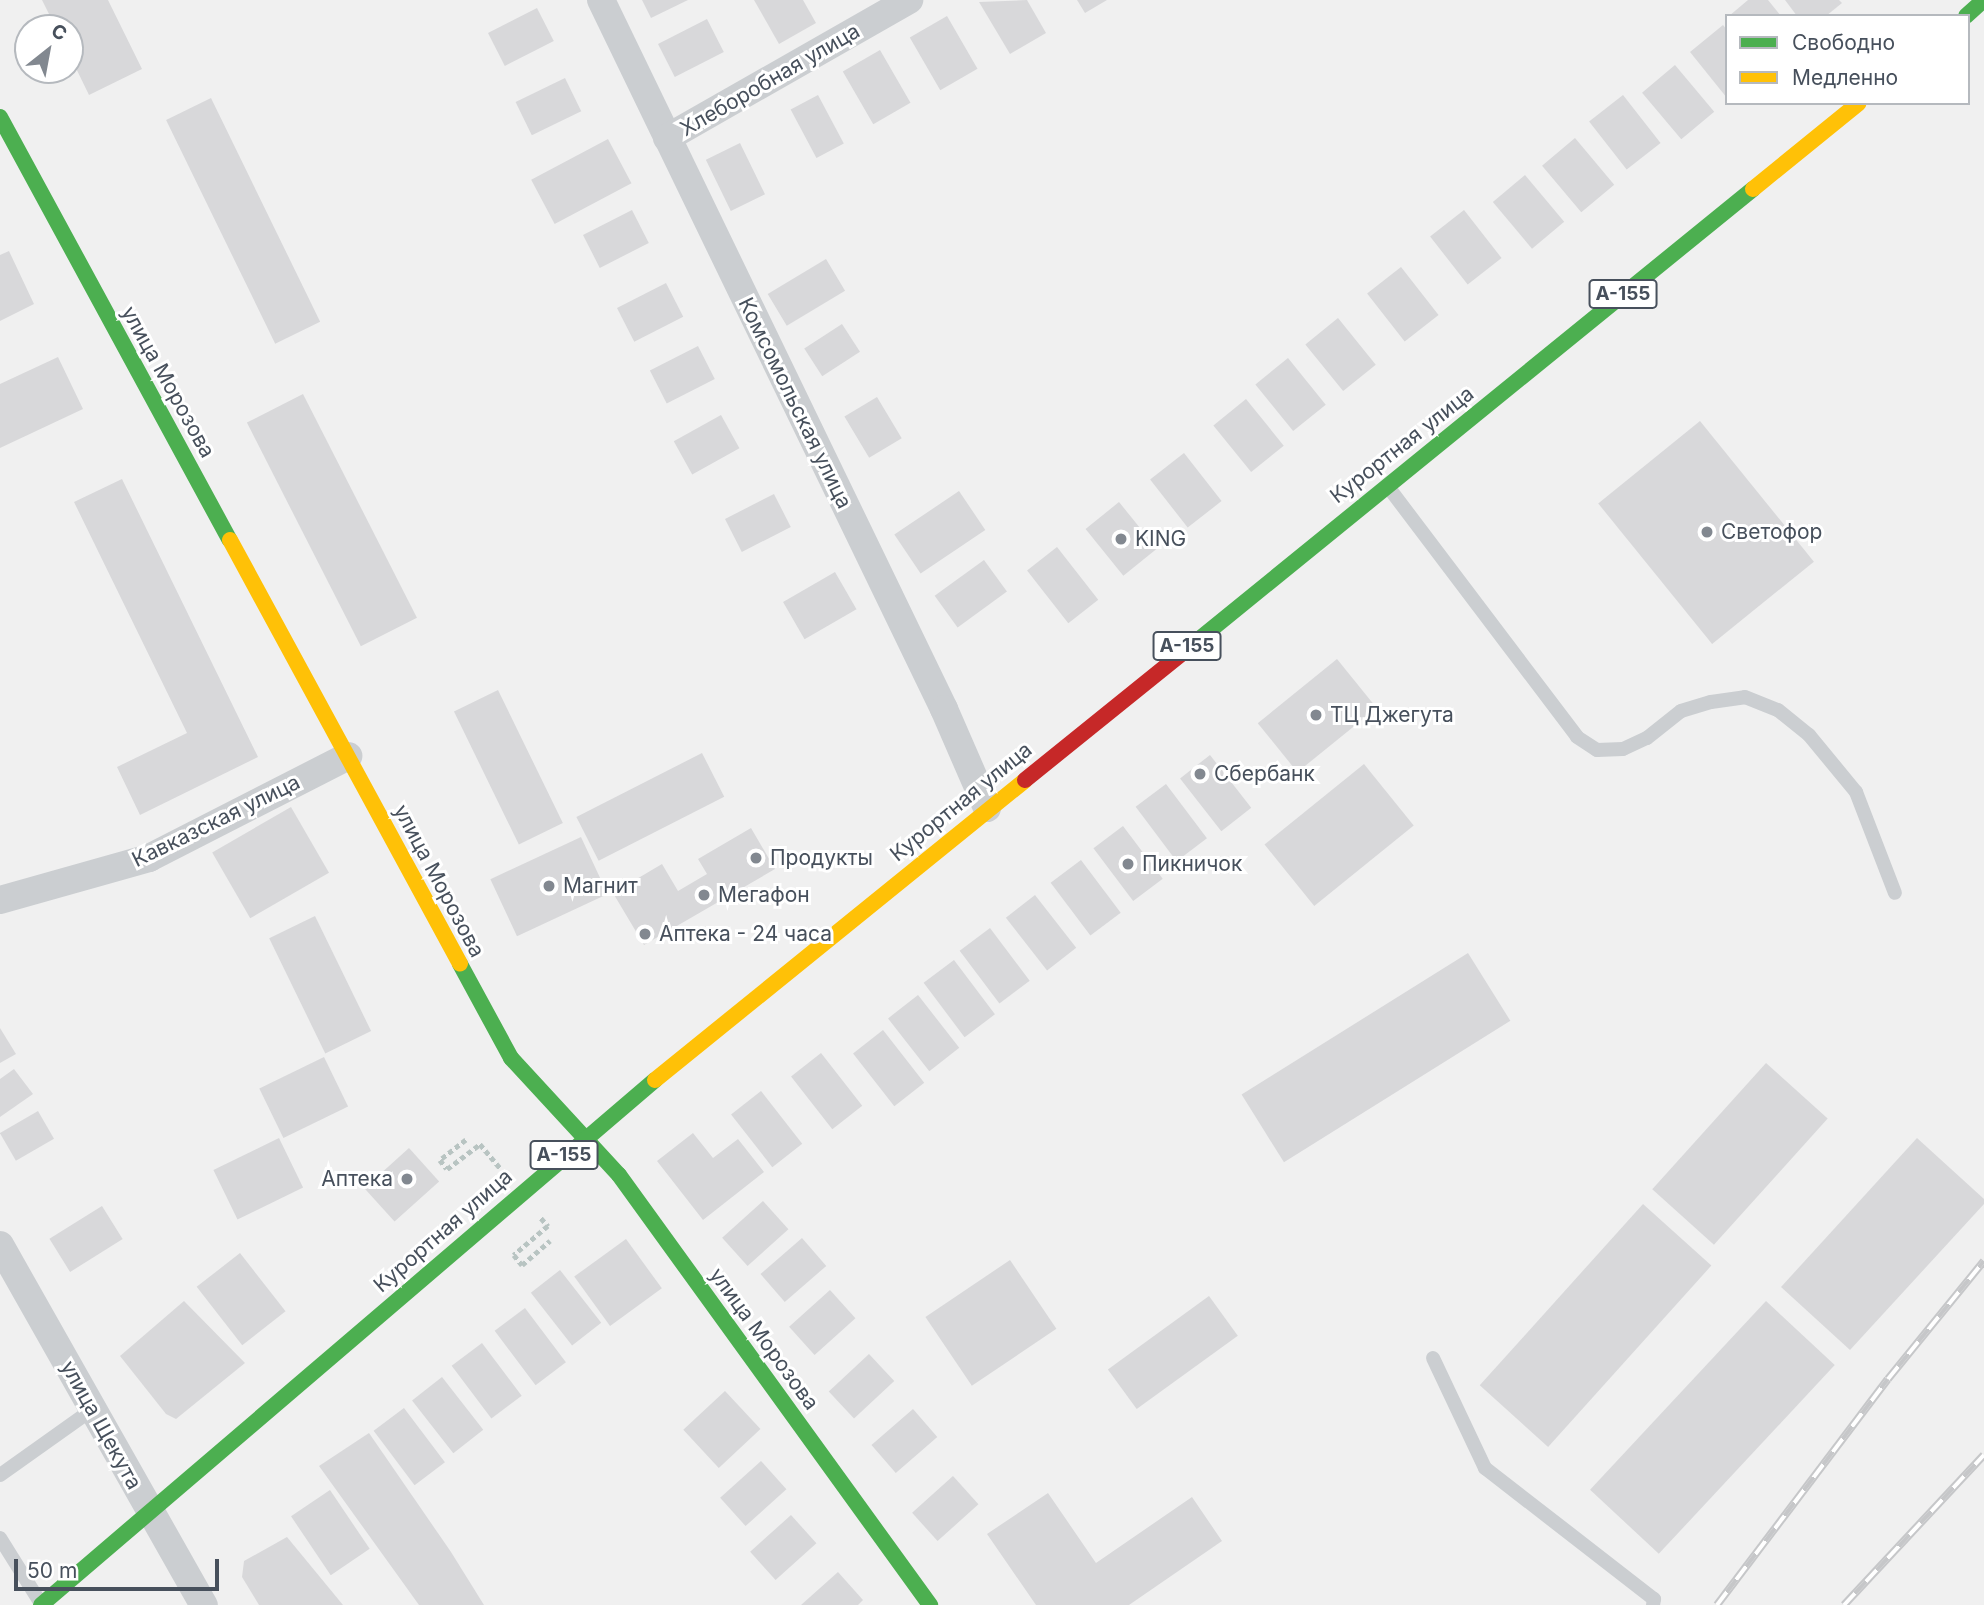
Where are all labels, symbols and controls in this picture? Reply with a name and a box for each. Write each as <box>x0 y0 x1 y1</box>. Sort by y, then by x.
north arrow <box>14 14 84 84</box>
legend <box>1725 14 1970 105</box>
street label: Хлеборобная улица <box>676 18 864 142</box>
text: С <box>47 19 71 46</box>
text: Свободно <box>1792 30 1895 55</box>
text: Медленно <box>1792 65 1898 90</box>
road number: А-155 <box>1588 278 1658 310</box>
street label: Комсомольская улица <box>733 293 857 513</box>
street label: улица Морозова <box>116 302 220 462</box>
street label: Курортная улица <box>1325 381 1479 509</box>
place label: Светофор <box>1721 519 1822 545</box>
marker: Светофор <box>1699 524 1715 540</box>
place label: KING <box>1135 526 1186 552</box>
marker: KING <box>1113 531 1129 547</box>
road number: А-155 <box>1152 631 1222 662</box>
place label: ТЦ Джегута <box>1330 702 1454 728</box>
marker: ТЦ Джегута <box>1308 707 1324 723</box>
street label: Курортная улица <box>885 737 1037 867</box>
place label: Сбербанк <box>1214 761 1315 787</box>
marker: Сбербанк <box>1192 766 1208 782</box>
street label: Кавказская улица <box>128 769 304 873</box>
street label: улица Морозова <box>388 800 490 962</box>
place label: Продукты <box>770 845 873 871</box>
marker: Продукты <box>748 850 764 866</box>
place label: Пикничок <box>1142 851 1242 877</box>
marker: Пикничок <box>1120 856 1136 872</box>
place label: Магнит <box>563 873 638 899</box>
marker: Магнит <box>541 878 557 894</box>
place label: Мегафон <box>718 882 810 908</box>
marker: Мегафон <box>696 887 712 903</box>
place label: Аптека - 24 часа <box>659 921 832 947</box>
marker: Аптека - 24 часа <box>637 926 653 942</box>
road number: А-155 <box>529 1140 599 1170</box>
street label: Курортная улица <box>369 1164 517 1298</box>
place label: Аптека <box>321 1166 393 1192</box>
marker: Аптека <box>399 1171 415 1187</box>
street label: улица Морозова <box>704 1263 824 1415</box>
street label: улица Щекута <box>55 1356 147 1494</box>
scale bar <box>18 1546 222 1590</box>
text: 50 m <box>27 1558 77 1583</box>

